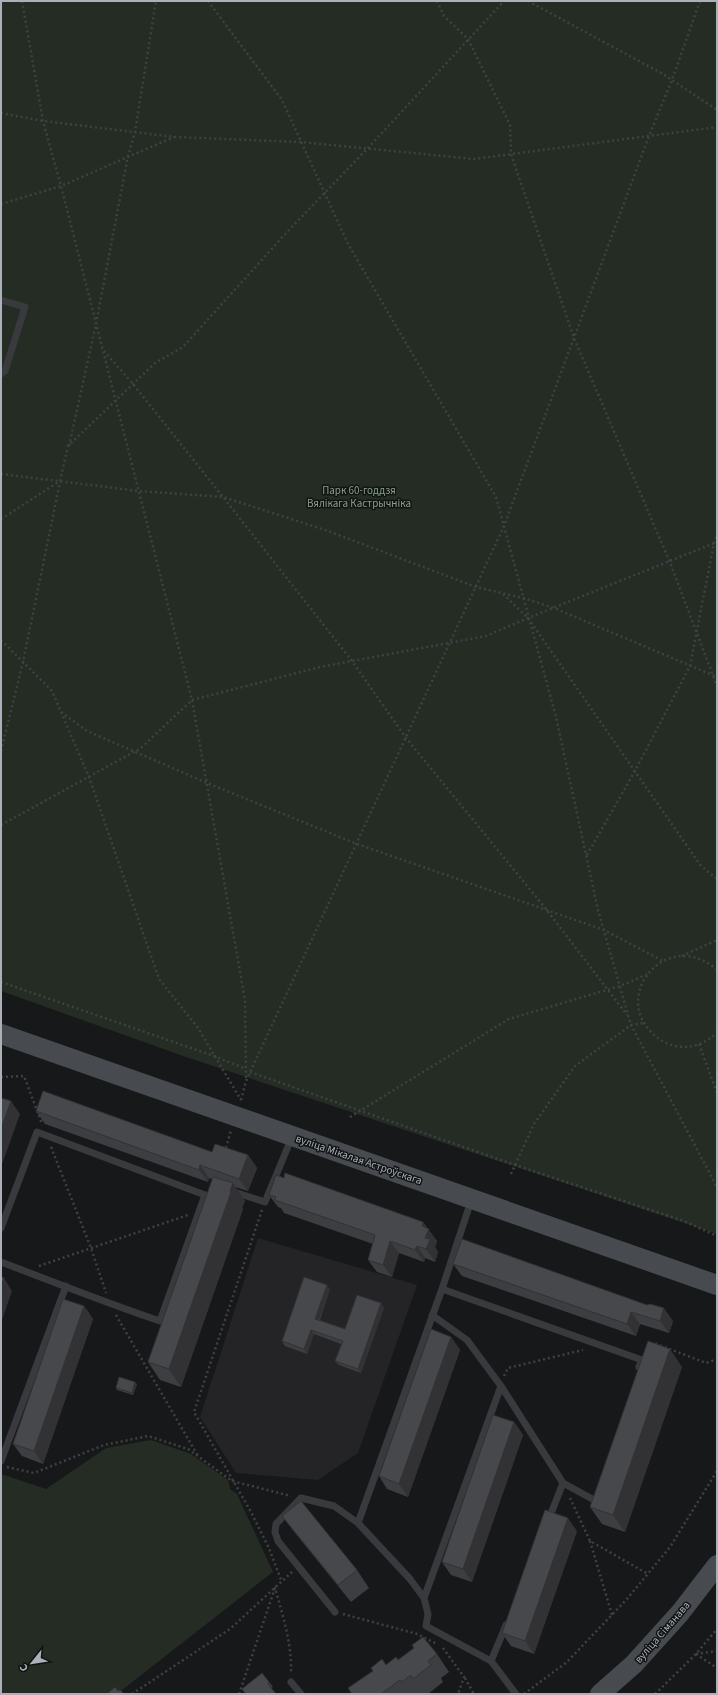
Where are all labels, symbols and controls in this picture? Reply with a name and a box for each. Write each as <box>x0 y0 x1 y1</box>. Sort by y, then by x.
park label: Парк 60-годдзя Вялікага Кастрычніка <box>307 483 411 511</box>
street label: вуліца Мікалая Астроўскага <box>294 1131 424 1188</box>
street label: вуліца Сіманава <box>631 1598 693 1666</box>
north arrow <box>12 1643 52 1683</box>
text: С <box>15 1661 32 1674</box>

